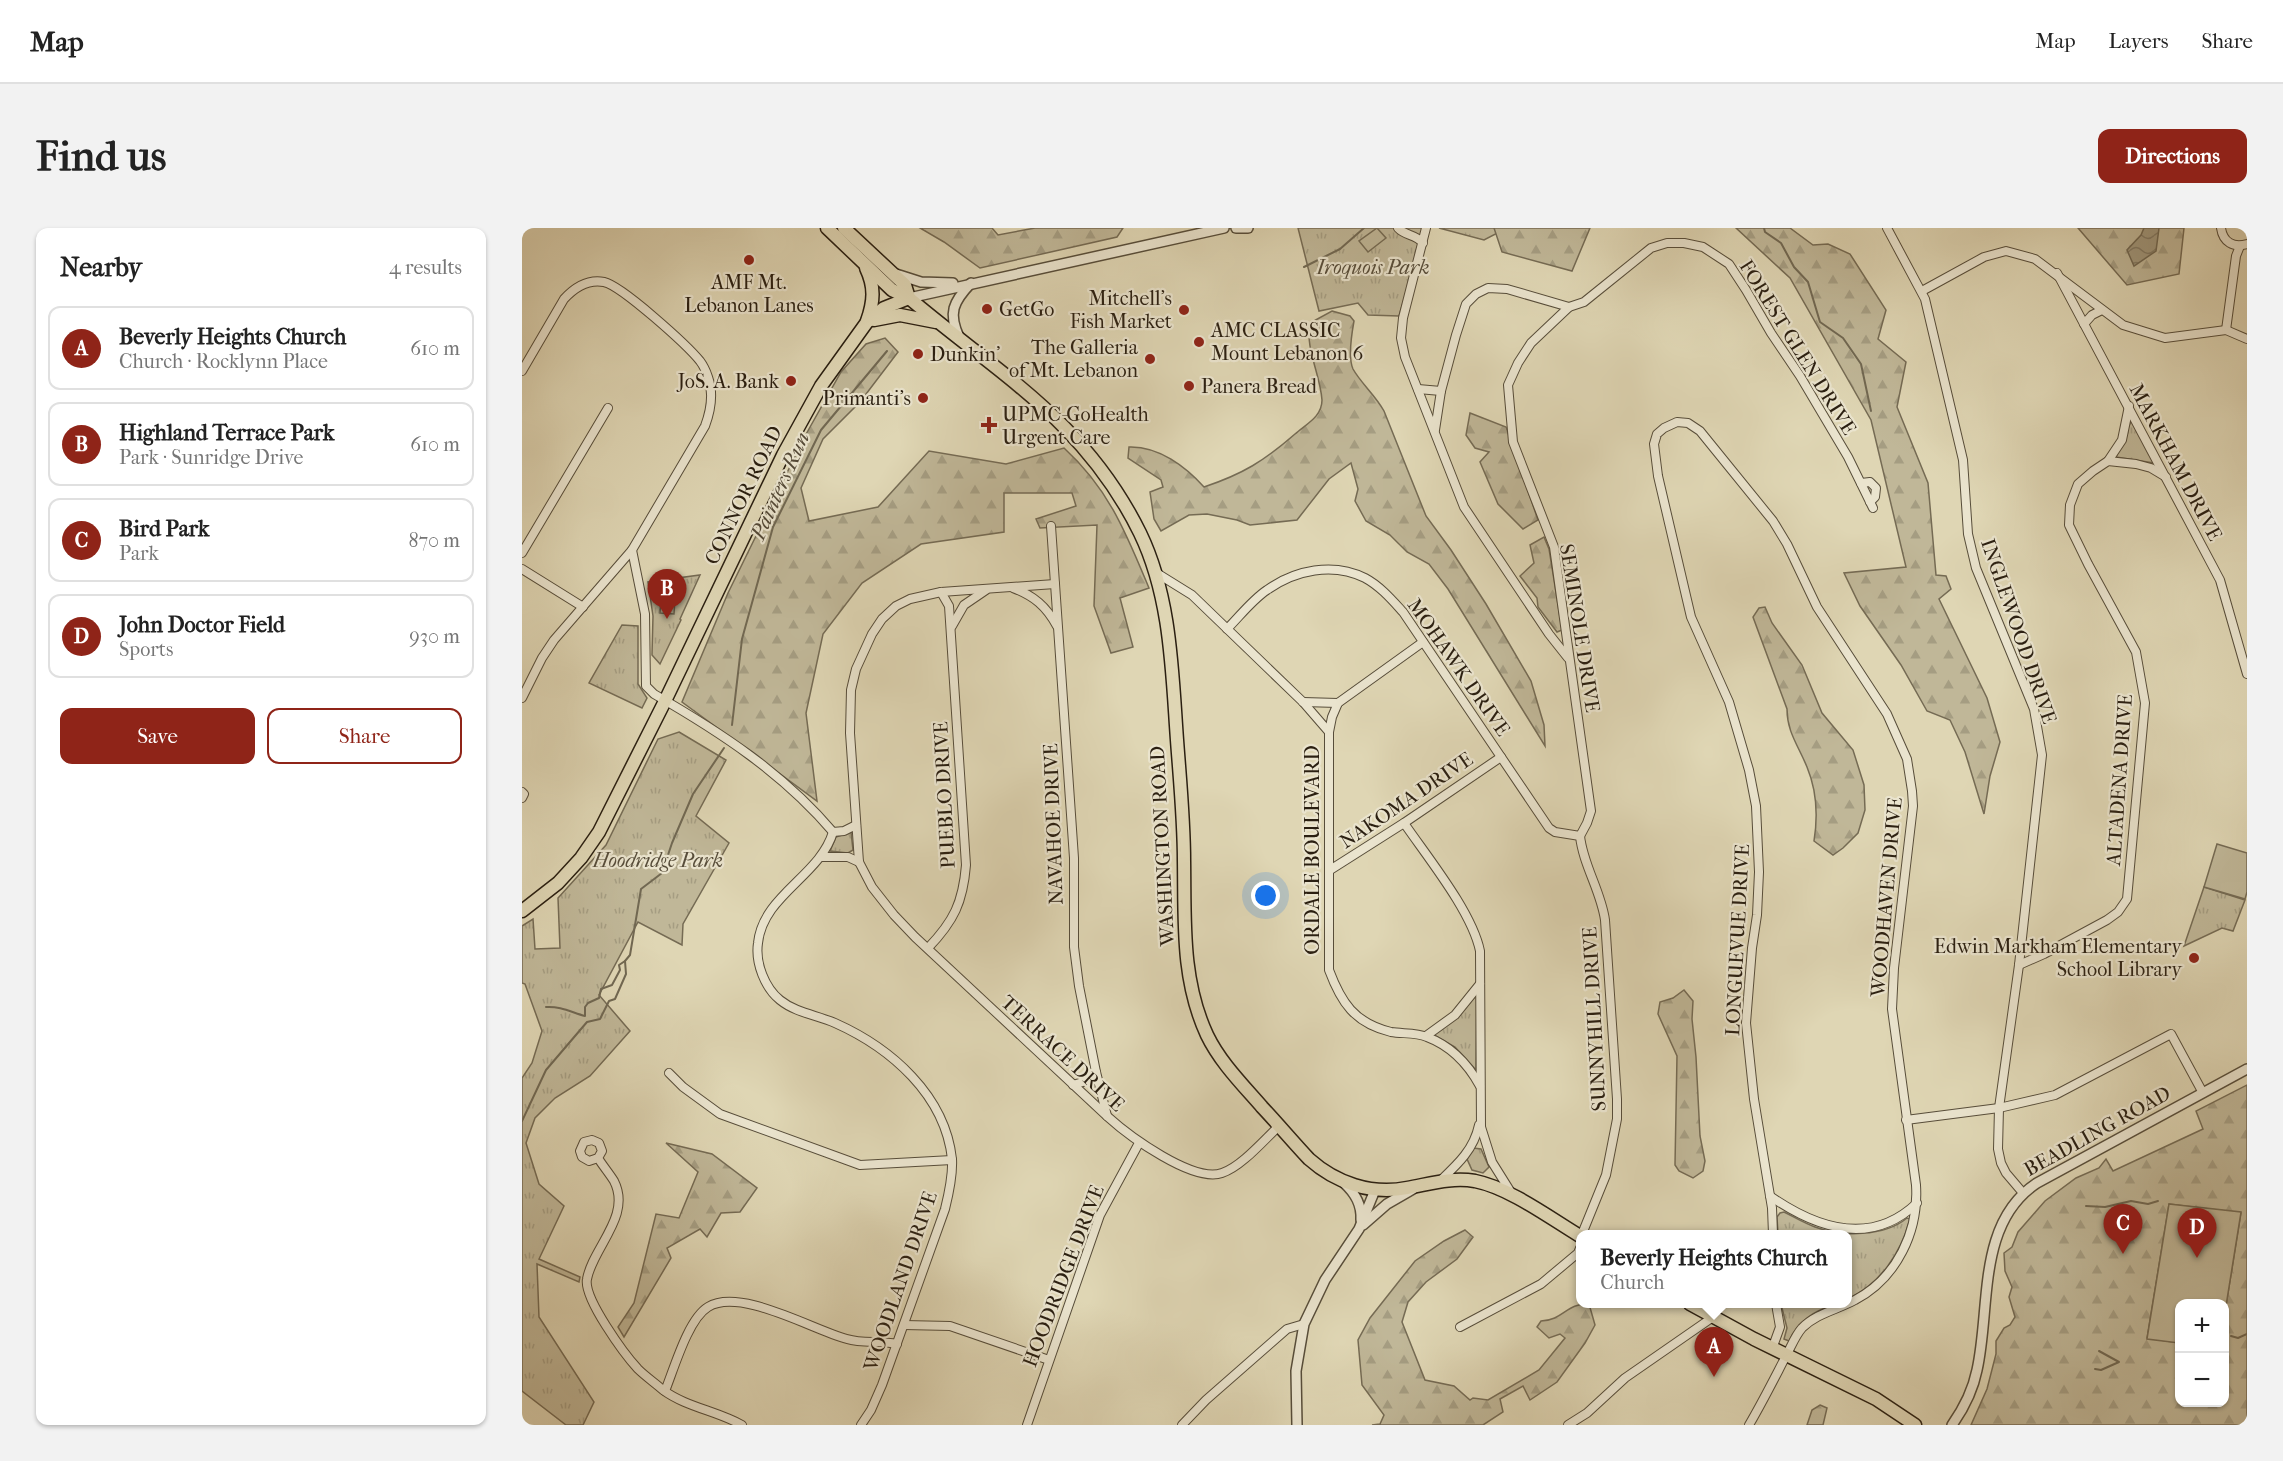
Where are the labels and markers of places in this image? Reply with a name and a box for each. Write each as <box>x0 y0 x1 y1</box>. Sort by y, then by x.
marker: AMF Mt. Lebanon Lanes <box>742 253 756 267</box>
place label: AMF Mt. Lebanon Lanes <box>684 271 814 317</box>
place label: Mitchell's Fish Market <box>1070 287 1172 333</box>
place label: GetGo <box>999 298 1055 321</box>
marker: GetGo <box>980 302 994 316</box>
marker: Mitchell's Fish Market <box>1177 303 1191 317</box>
place label: AMC CLASSIC Mount Lebanon 6 <box>1210 319 1363 365</box>
marker: AMC CLASSIC Mount Lebanon 6 <box>1192 335 1206 349</box>
place label: The Galleria of Mt. Lebanon <box>1009 336 1139 382</box>
place label: Dunkin' <box>930 343 1000 366</box>
marker: Dunkin' <box>911 347 925 361</box>
marker: The Galleria of Mt. Lebanon <box>1143 352 1157 366</box>
place label: JoS. A. Bank <box>676 370 780 393</box>
marker: JoS. A. Bank <box>784 374 798 388</box>
place label: Panera Bread <box>1201 375 1318 398</box>
marker: Panera Bread <box>1182 379 1196 393</box>
place label: Primanti's <box>823 387 911 410</box>
marker: Primanti's <box>916 391 930 405</box>
place label: UPMC-GoHealth Urgent Care <box>1002 403 1150 449</box>
marker: UPMC-GoHealth Urgent Care <box>980 416 998 434</box>
pin: B <box>648 570 686 619</box>
place label: Edwin Markham Elementary School Library <box>1934 935 2183 981</box>
marker: Edwin Markham Elementary School Library <box>2187 951 2201 965</box>
pin: C <box>2104 1204 2142 1254</box>
pin: D <box>2178 1208 2216 1258</box>
pin: A <box>1694 1328 1734 1377</box>

